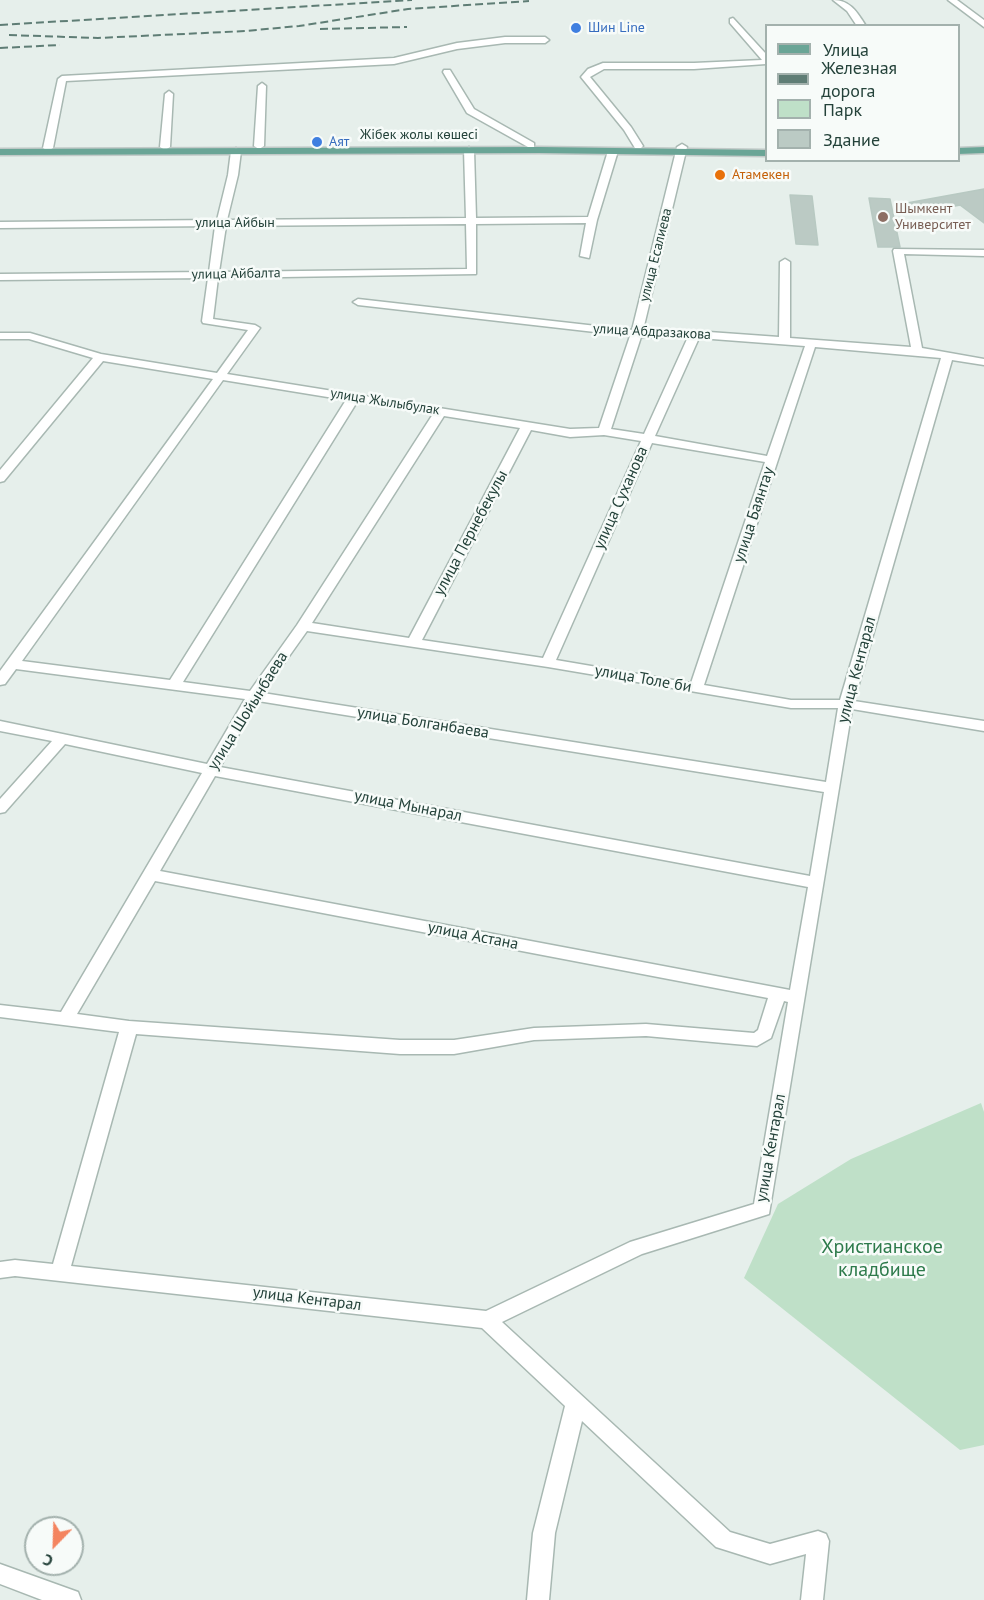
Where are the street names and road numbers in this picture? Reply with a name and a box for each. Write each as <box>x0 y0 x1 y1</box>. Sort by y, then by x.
street label: Жібек жолы көшесі <box>360 127 478 143</box>
street label: улица Есалиева <box>636 206 676 304</box>
street label: улица Айбын <box>195 215 275 231</box>
street label: улица Айбалта <box>191 265 281 283</box>
street label: улица Абдразакова <box>593 321 711 343</box>
street label: улица Жылыбулак <box>329 385 441 419</box>
street label: улица Суханова <box>590 444 652 552</box>
street label: улица Баянтау <box>729 465 779 565</box>
street label: улица Пернебекулы <box>430 467 512 599</box>
street label: улица Кентарал <box>834 615 880 725</box>
street label: улица Шойынбаева <box>204 648 292 774</box>
street label: улица Толе би <box>593 661 693 697</box>
street label: улица Болганбаева <box>356 703 490 743</box>
street label: улица Мынарал <box>352 786 464 826</box>
street label: улица Астана <box>426 918 520 954</box>
street label: улица Кентарал <box>752 1092 790 1204</box>
street label: улица Кентарал <box>252 1283 362 1315</box>

